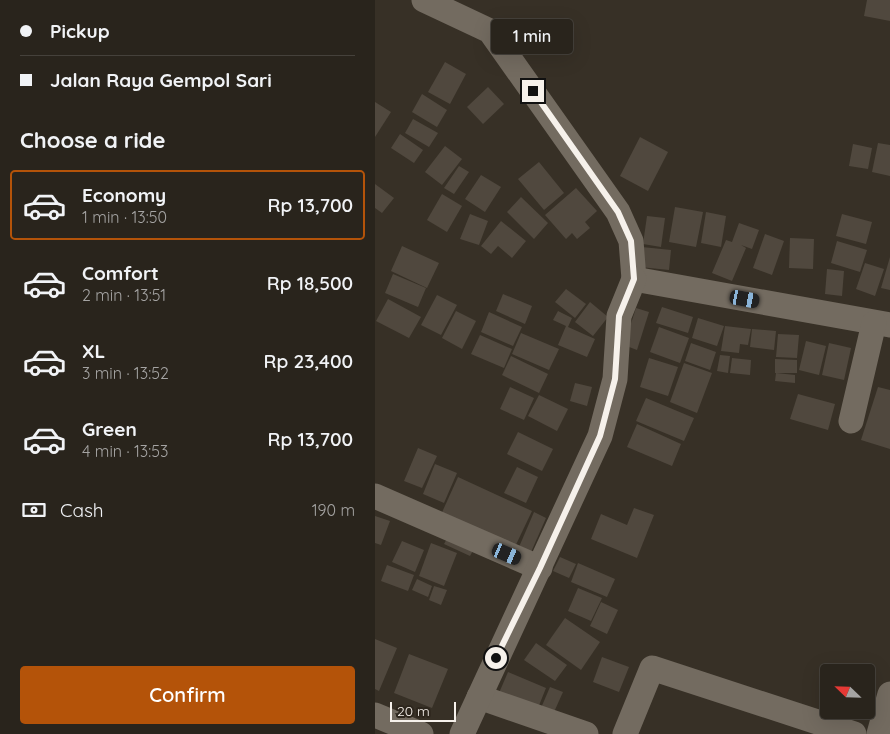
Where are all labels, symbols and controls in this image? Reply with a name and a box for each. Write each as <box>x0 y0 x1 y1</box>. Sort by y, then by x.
callout: 1 min <box>492 18 574 54</box>
text: Pickup <box>50 19 110 43</box>
text: 1 min <box>513 26 551 46</box>
text: Jalan Raya Gempol Sari <box>50 68 272 92</box>
route end <box>522 80 544 102</box>
text: Choose a ride <box>20 126 165 154</box>
icon: car <box>22 183 67 228</box>
text: Economy <box>82 183 166 207</box>
text: Rp 13,700 <box>268 193 353 217</box>
text: 1 min · 13:50 <box>82 207 167 227</box>
icon: car <box>22 261 67 306</box>
text: Comfort <box>82 261 159 285</box>
text: Rp 18,500 <box>267 271 353 295</box>
text: 2 min · 13:51 <box>82 285 166 305</box>
car <box>728 289 761 309</box>
icon: car <box>22 339 67 384</box>
text: XL <box>82 339 105 363</box>
text: Rp 23,400 <box>264 349 353 373</box>
text: 3 min · 13:52 <box>82 363 169 383</box>
icon: car <box>22 417 67 462</box>
text: Green <box>82 417 137 441</box>
text: Rp 13,700 <box>268 427 353 451</box>
text: 4 min · 13:53 <box>82 441 168 461</box>
icon: cash <box>20 496 48 524</box>
text: Cash <box>60 498 104 522</box>
text: 190 m <box>312 500 355 520</box>
car <box>490 541 523 567</box>
route start <box>485 647 507 669</box>
north arrow <box>820 664 875 719</box>
map controls <box>820 664 875 719</box>
button: Confirm <box>20 666 355 724</box>
scale bar <box>390 699 456 722</box>
text: 20 m <box>397 702 430 720</box>

